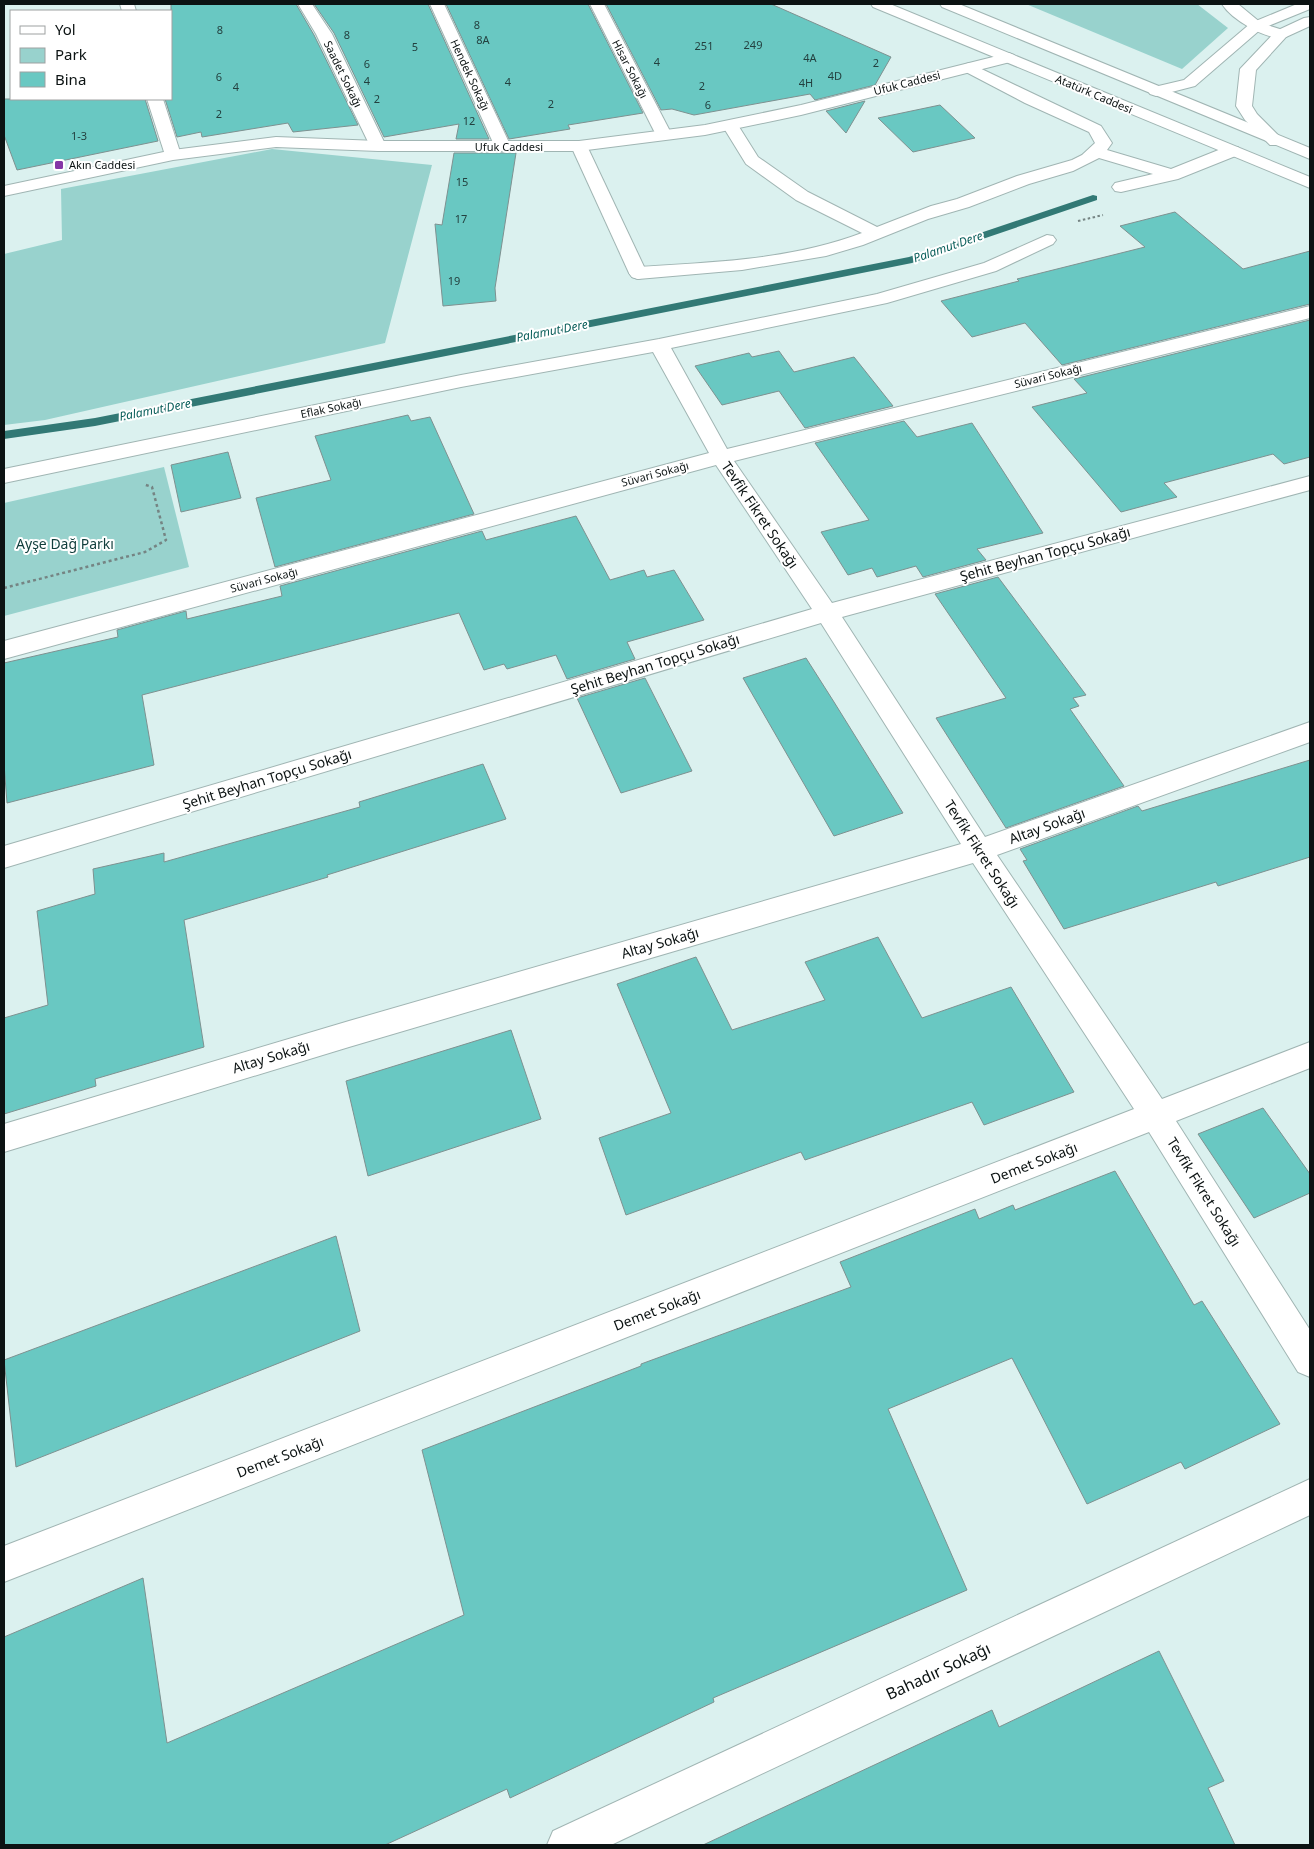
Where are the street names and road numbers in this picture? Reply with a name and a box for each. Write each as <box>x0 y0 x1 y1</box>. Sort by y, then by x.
street label: Hendek Sokağı <box>447 37 494 113</box>
street label: Hisar Sokağı <box>609 37 652 101</box>
street label: Saadet Sokağı <box>321 38 366 110</box>
street label: Ufuk Caddesi <box>872 67 942 98</box>
street label: Atatürk Caddesi <box>1053 71 1135 117</box>
street label: Ufuk Caddesi <box>475 139 543 154</box>
street label: Süvari Sokağı <box>1012 360 1083 391</box>
street label: Eflak Sokağı <box>299 394 363 421</box>
street label: Süvari Sokağı <box>620 457 690 490</box>
street label: Tevfik Fikret Sokağı <box>718 457 803 572</box>
street label: Şehit Beyhan Topçu Sokağı <box>958 522 1132 585</box>
street label: Süvari Sokağı <box>229 563 299 596</box>
street label: Şehit Beyhan Topçu Sokağı <box>568 629 742 698</box>
street label: Şehit Beyhan Topçu Sokağı <box>180 744 354 813</box>
street label: Tevfik Fikret Sokağı <box>940 796 1024 911</box>
street label: Altay Sokağı <box>1006 803 1088 848</box>
street label: Altay Sokağı <box>619 922 701 963</box>
street label: Altay Sokağı <box>230 1036 312 1077</box>
street label: Tevfik Fikret Sokağı <box>1163 1134 1246 1250</box>
street label: Demet Sokağı <box>988 1137 1080 1188</box>
street label: Demet Sokağı <box>611 1284 703 1335</box>
street label: Demet Sokağı <box>234 1431 326 1482</box>
street label: Bahadır Sokağı <box>882 1637 994 1705</box>

